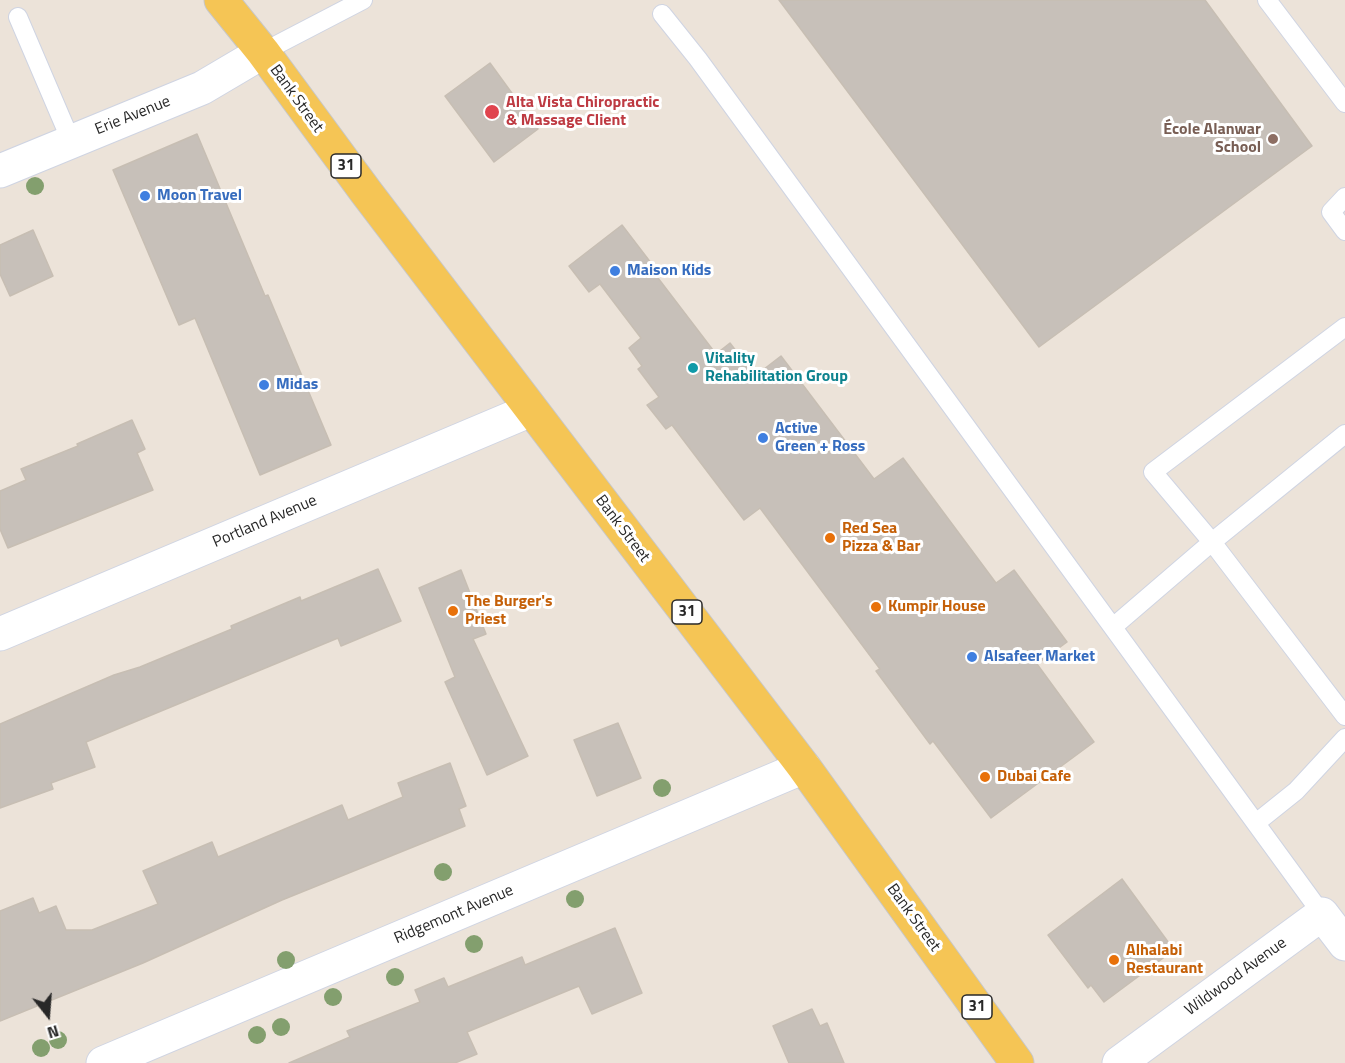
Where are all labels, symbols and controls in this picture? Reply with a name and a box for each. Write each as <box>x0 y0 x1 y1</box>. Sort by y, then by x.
street label: Bank Street <box>265 61 327 137</box>
street label: Erie Avenue <box>93 92 173 140</box>
place label: Alta Vista Chiropractic & Massage Client <box>506 93 660 131</box>
marker: Alta Vista Chiropractic & Massage Client <box>483 103 501 121</box>
place label: École Alanwar School <box>1163 120 1261 158</box>
marker: École Alanwar School <box>1266 132 1280 146</box>
road number: 31 <box>331 154 361 178</box>
place label: Moon Travel <box>157 186 242 206</box>
marker: Moon Travel <box>138 189 152 203</box>
place label: Maison Kids <box>627 261 711 281</box>
marker: Maison Kids <box>608 264 622 278</box>
place label: Vitality Rehabilitation Group <box>705 349 848 387</box>
marker: Vitality Rehabilitation Group <box>686 361 700 375</box>
place label: Midas <box>276 375 318 395</box>
marker: Midas <box>257 378 271 392</box>
place label: Active Green + Ross <box>775 419 865 457</box>
marker: Active Green + Ross <box>756 431 770 445</box>
street label: Portland Avenue <box>210 491 320 553</box>
street label: Bank Street <box>591 492 653 566</box>
place label: Red Sea Pizza & Bar <box>842 519 920 557</box>
marker: Red Sea Pizza & Bar <box>823 531 837 545</box>
place label: The Burger's Priest <box>465 592 553 630</box>
place label: Kumpir House <box>888 597 986 617</box>
road number: 31 <box>672 600 702 624</box>
marker: Kumpir House <box>869 600 883 614</box>
marker: The Burger's Priest <box>446 604 460 618</box>
place label: Alsafeer Market <box>984 647 1095 667</box>
marker: Alsafeer Market <box>965 650 979 664</box>
place label: Dubai Cafe <box>997 767 1071 787</box>
marker: Dubai Cafe <box>978 770 992 784</box>
street label: Bank Street <box>882 880 944 956</box>
street label: Ridgemont Avenue <box>391 881 517 949</box>
street label: Wildwood Avenue <box>1181 934 1291 1020</box>
place label: Alhalabi Restaurant <box>1126 941 1203 979</box>
marker: Alhalabi Restaurant <box>1107 953 1121 967</box>
north arrow <box>18 985 78 1045</box>
road number: 31 <box>962 995 992 1019</box>
text: N <box>44 1019 62 1045</box>

